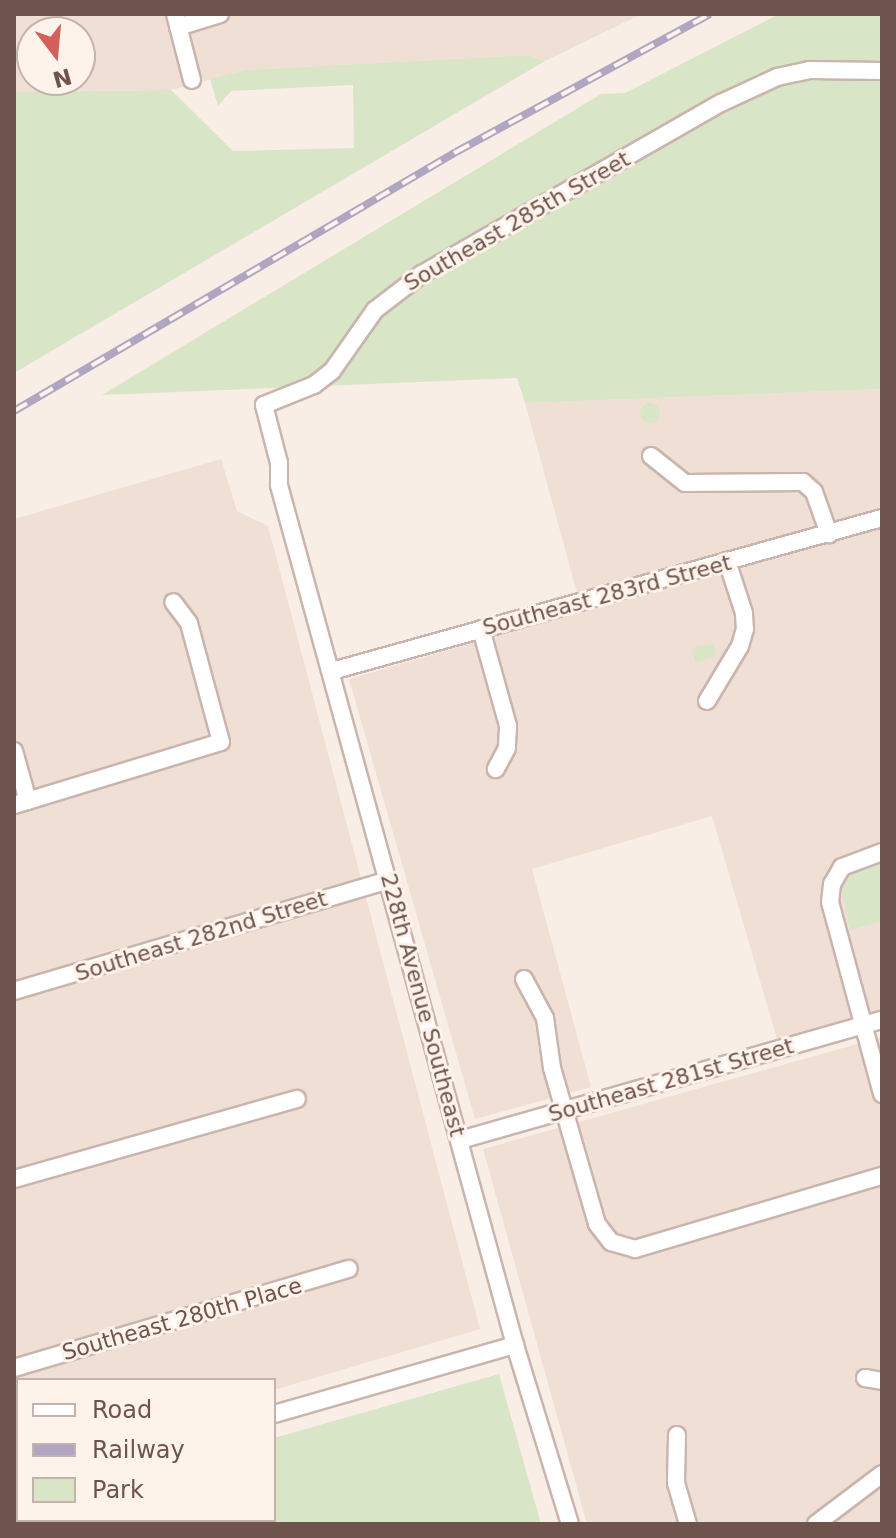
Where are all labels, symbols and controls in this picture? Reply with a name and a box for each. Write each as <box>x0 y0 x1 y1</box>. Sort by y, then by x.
north arrow <box>16 16 96 96</box>
text: N <box>50 63 75 92</box>
street label: Southeast 285th Street <box>399 145 635 297</box>
street label: Southeast 283rd Street <box>480 549 734 641</box>
street label: 228th Avenue Southeast <box>375 871 471 1139</box>
street label: Southeast 282nd Street <box>72 885 330 987</box>
street label: Southeast 281st Street <box>545 1032 797 1128</box>
street label: Southeast 280th Place <box>59 1272 305 1366</box>
legend <box>16 1378 276 1522</box>
text: Road <box>92 1396 152 1424</box>
text: Railway <box>92 1436 185 1464</box>
text: Park <box>92 1476 144 1504</box>

